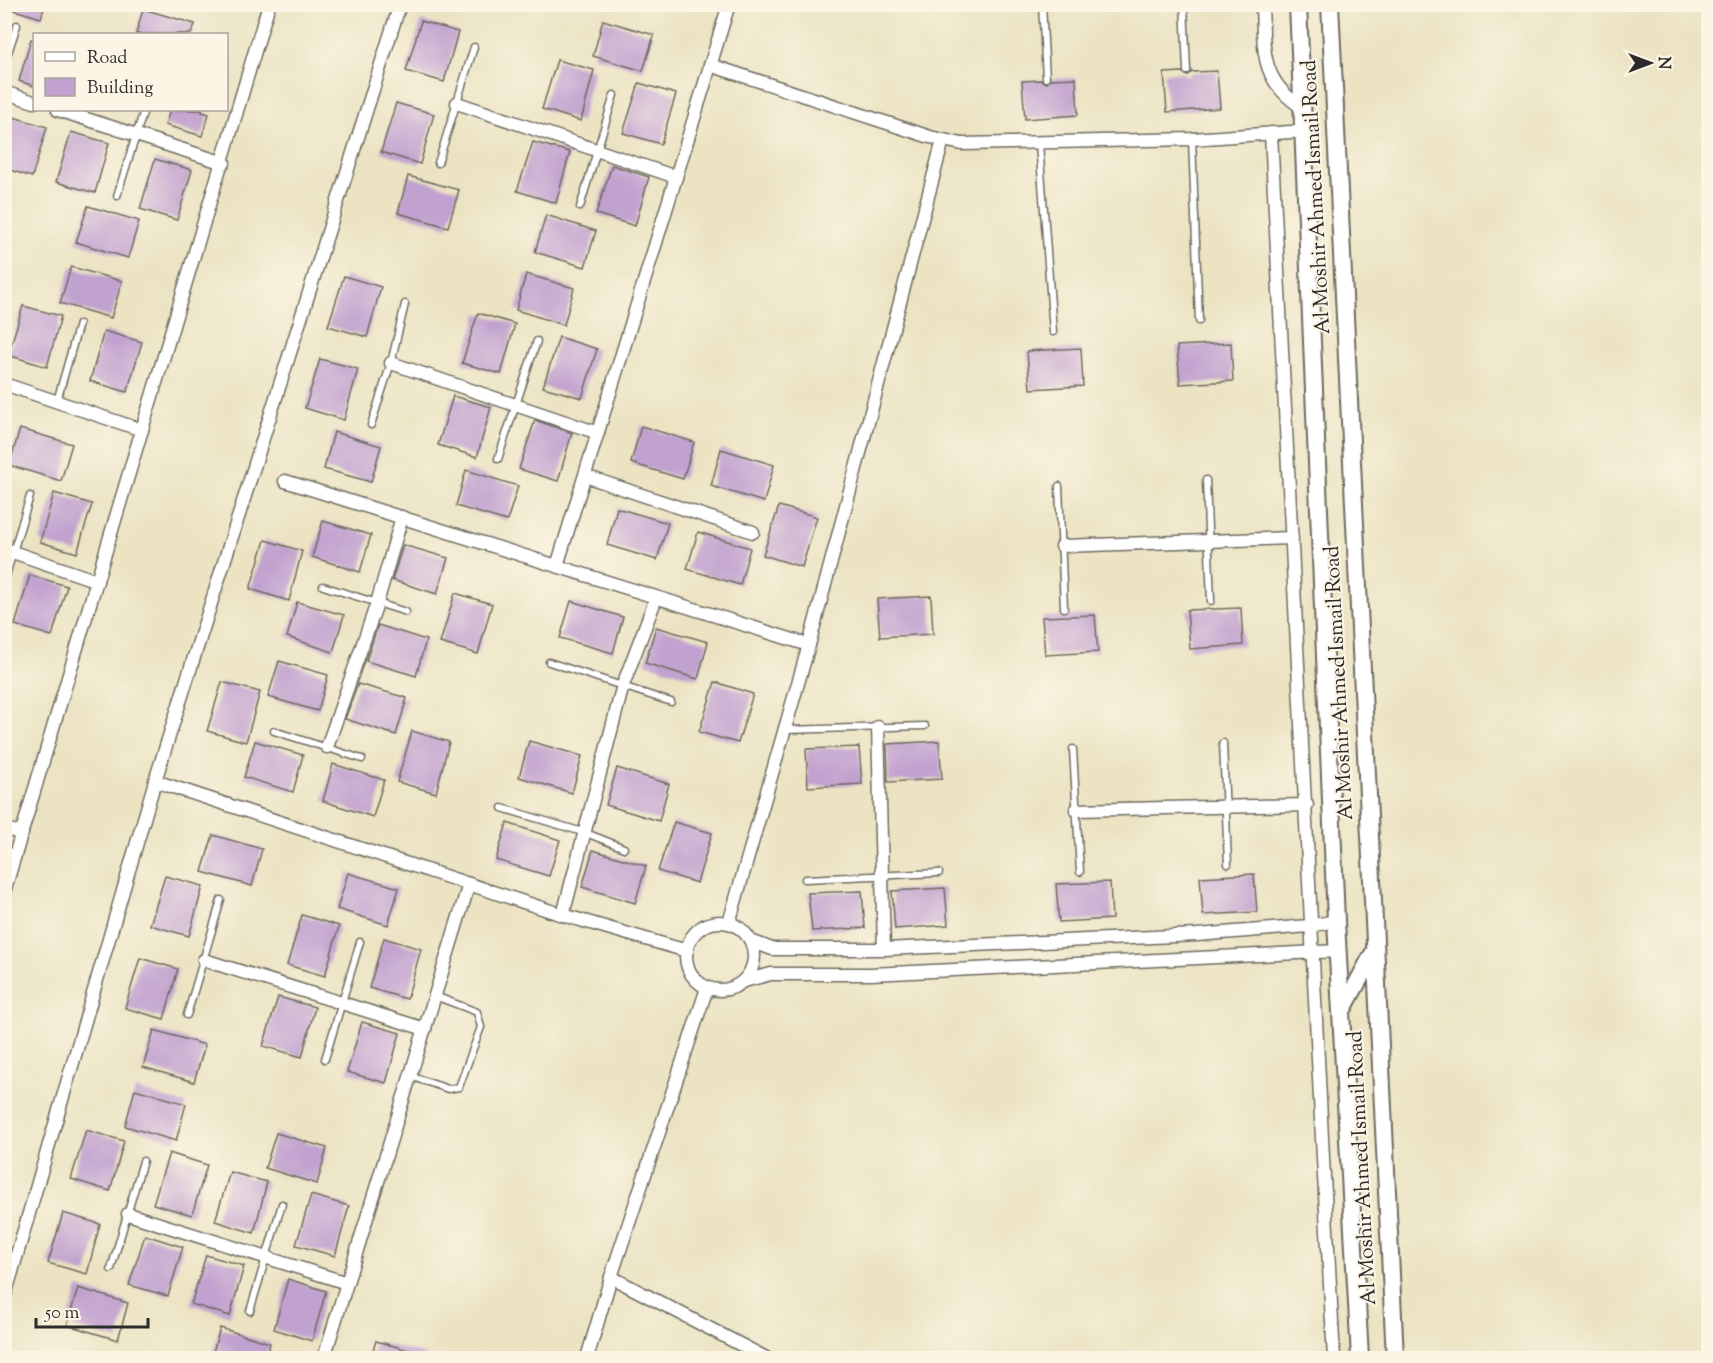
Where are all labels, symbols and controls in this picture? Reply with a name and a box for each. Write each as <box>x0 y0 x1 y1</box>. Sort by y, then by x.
legend <box>33 33 228 111</box>
north arrow <box>1620 33 1680 93</box>
text: Road <box>87 46 127 72</box>
text: N <box>1651 57 1674 70</box>
street label: Al Moshir Ahmed Ismail Road <box>1295 59 1339 335</box>
text: Building <box>87 76 153 102</box>
street label: Al Moshir Ahmed Ismail Road <box>1318 545 1362 821</box>
street label: Al Moshir Ahmed Ismail Road <box>1341 1030 1385 1306</box>
scale bar <box>36 1291 148 1329</box>
text: 50 m <box>44 1301 80 1327</box>

